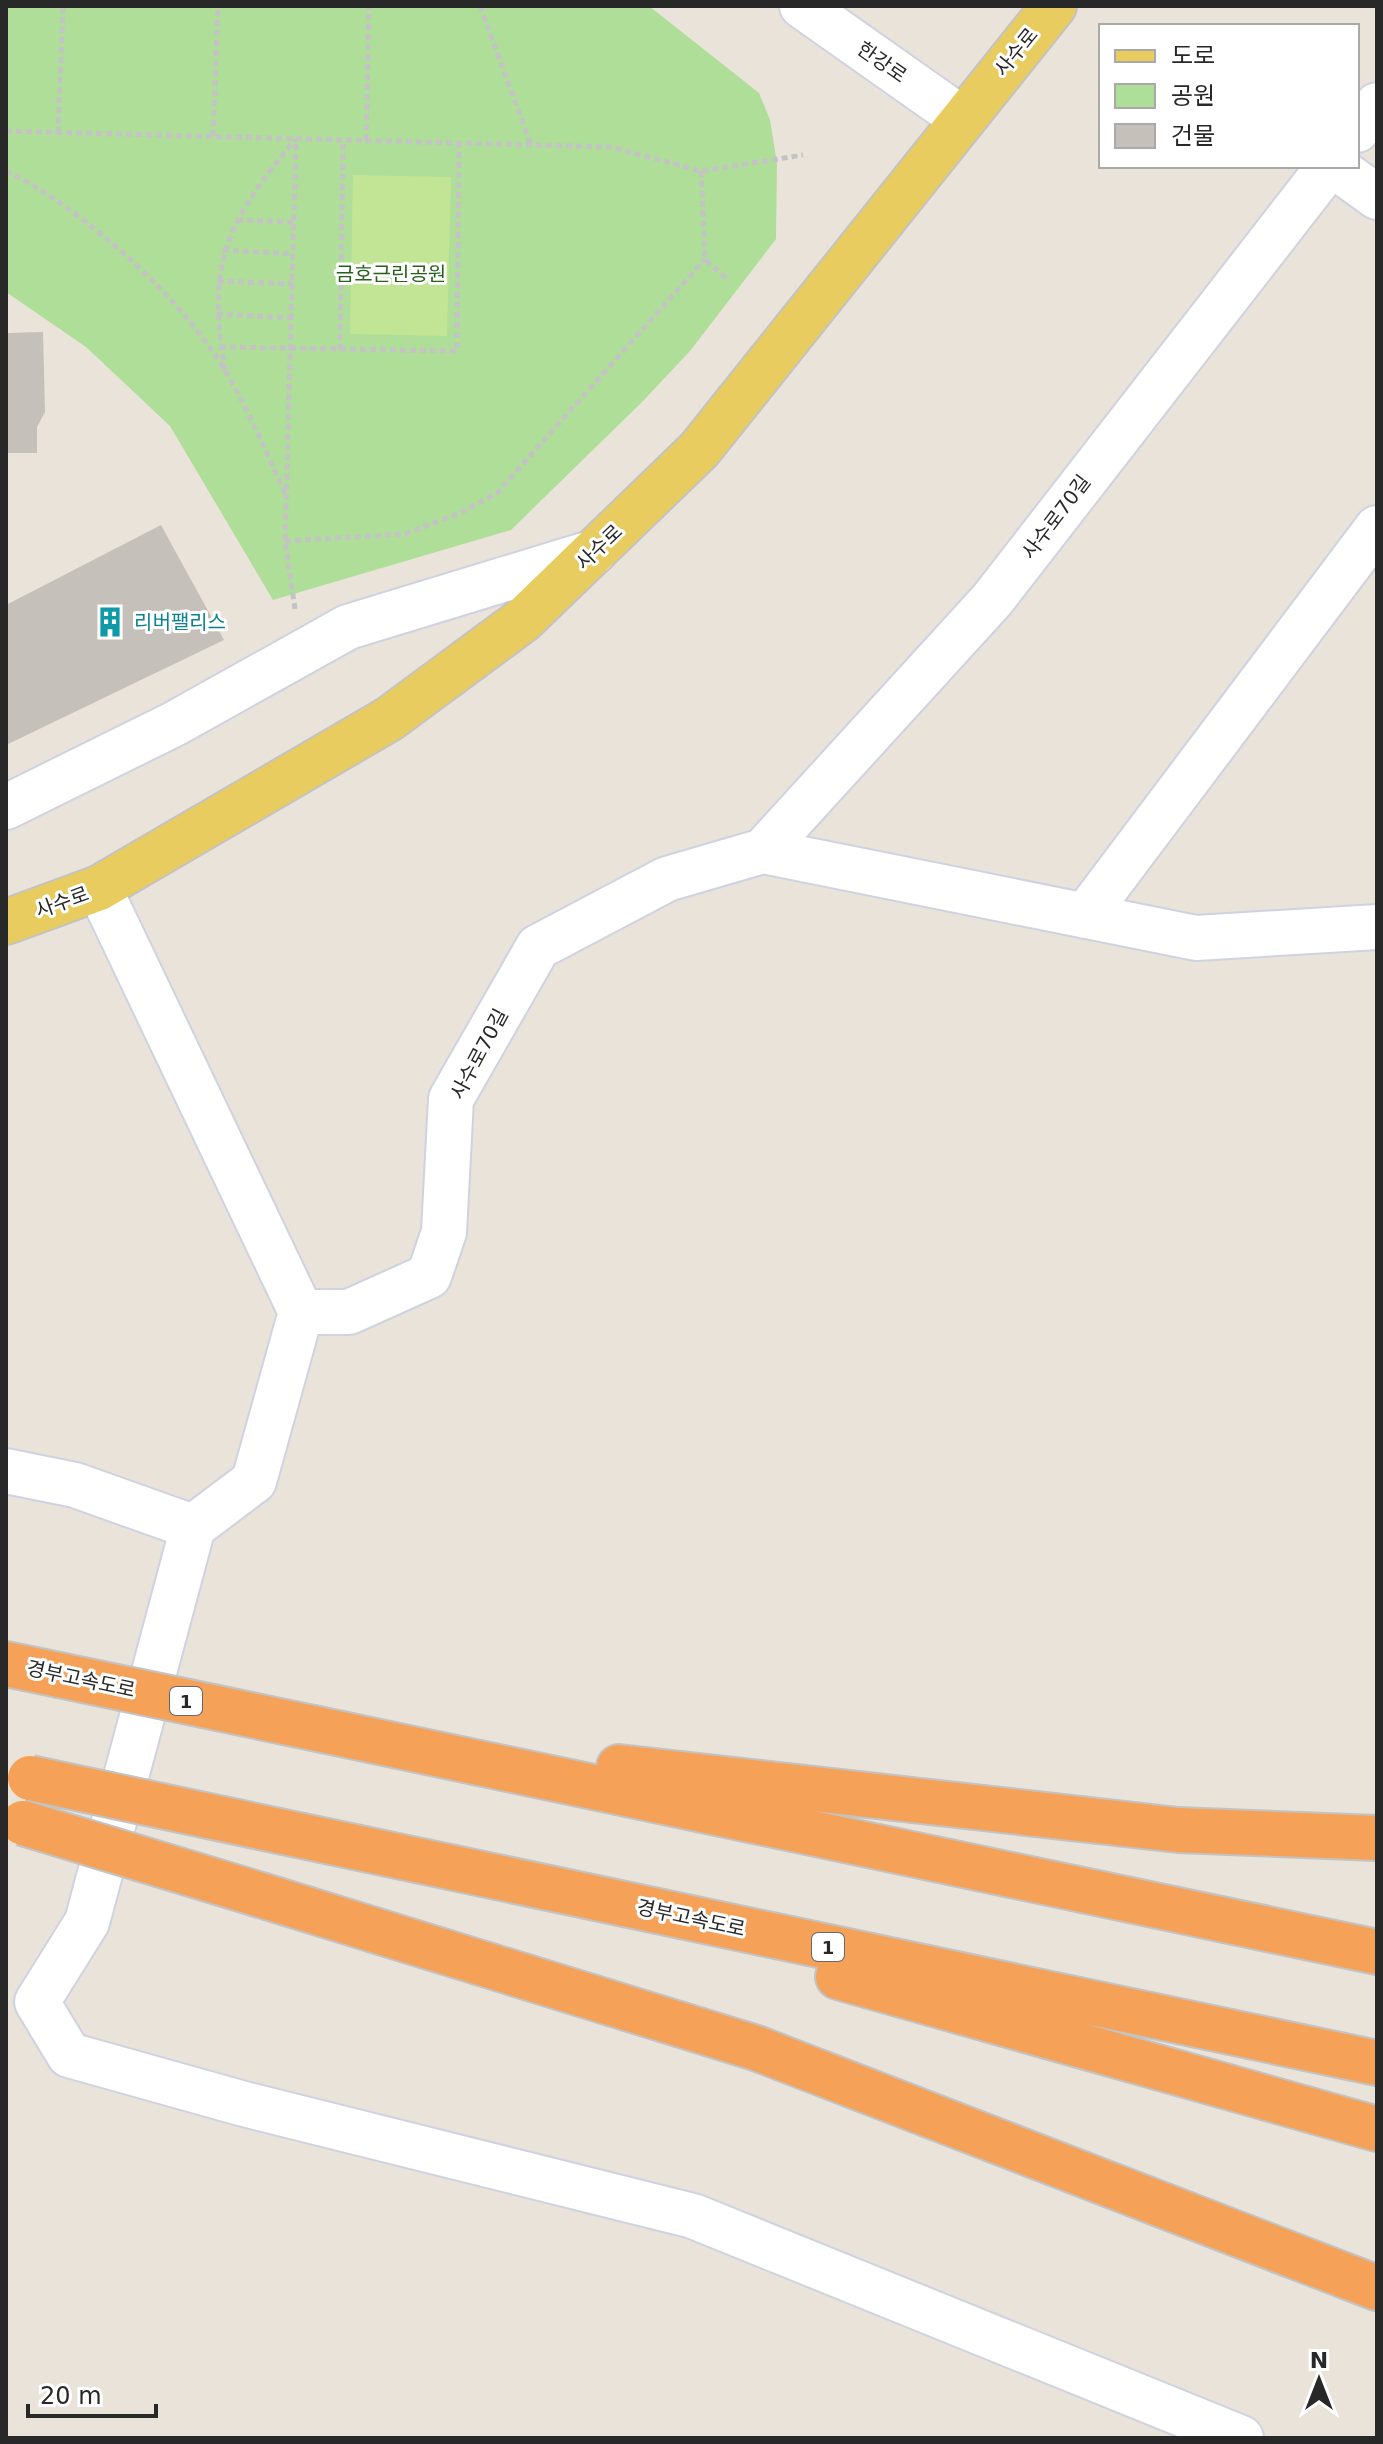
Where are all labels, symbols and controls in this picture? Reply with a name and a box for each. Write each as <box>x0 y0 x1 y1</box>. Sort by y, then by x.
street label: 사수로 <box>989 23 1043 81</box>
legend <box>1099 24 1359 168</box>
street label: 한강로 <box>853 36 911 88</box>
text: 도로 <box>1171 42 1215 70</box>
text: 공원 <box>1171 82 1215 110</box>
text: 건물 <box>1171 122 1215 150</box>
park label: 금호근린공원 <box>336 262 446 286</box>
street label: 사수로70길 <box>1017 470 1095 564</box>
street label: 사수로 <box>571 519 627 575</box>
building icon: 리버팰리스 <box>93 605 127 639</box>
place label: 리버팰리스 <box>134 610 226 634</box>
street label: 사수로 <box>32 881 92 923</box>
street label: 사수로70길 <box>445 1005 513 1103</box>
street label: 경부고속도로 <box>25 1656 137 1702</box>
road number: 1 <box>170 1687 202 1715</box>
street label: 경부고속도로 <box>635 1895 747 1941</box>
road number: 1 <box>812 1933 844 1961</box>
north arrow <box>1279 2340 1359 2420</box>
text: N <box>1310 2348 1328 2373</box>
scale bar <box>28 2368 156 2418</box>
text: 20 m <box>40 2382 102 2410</box>

